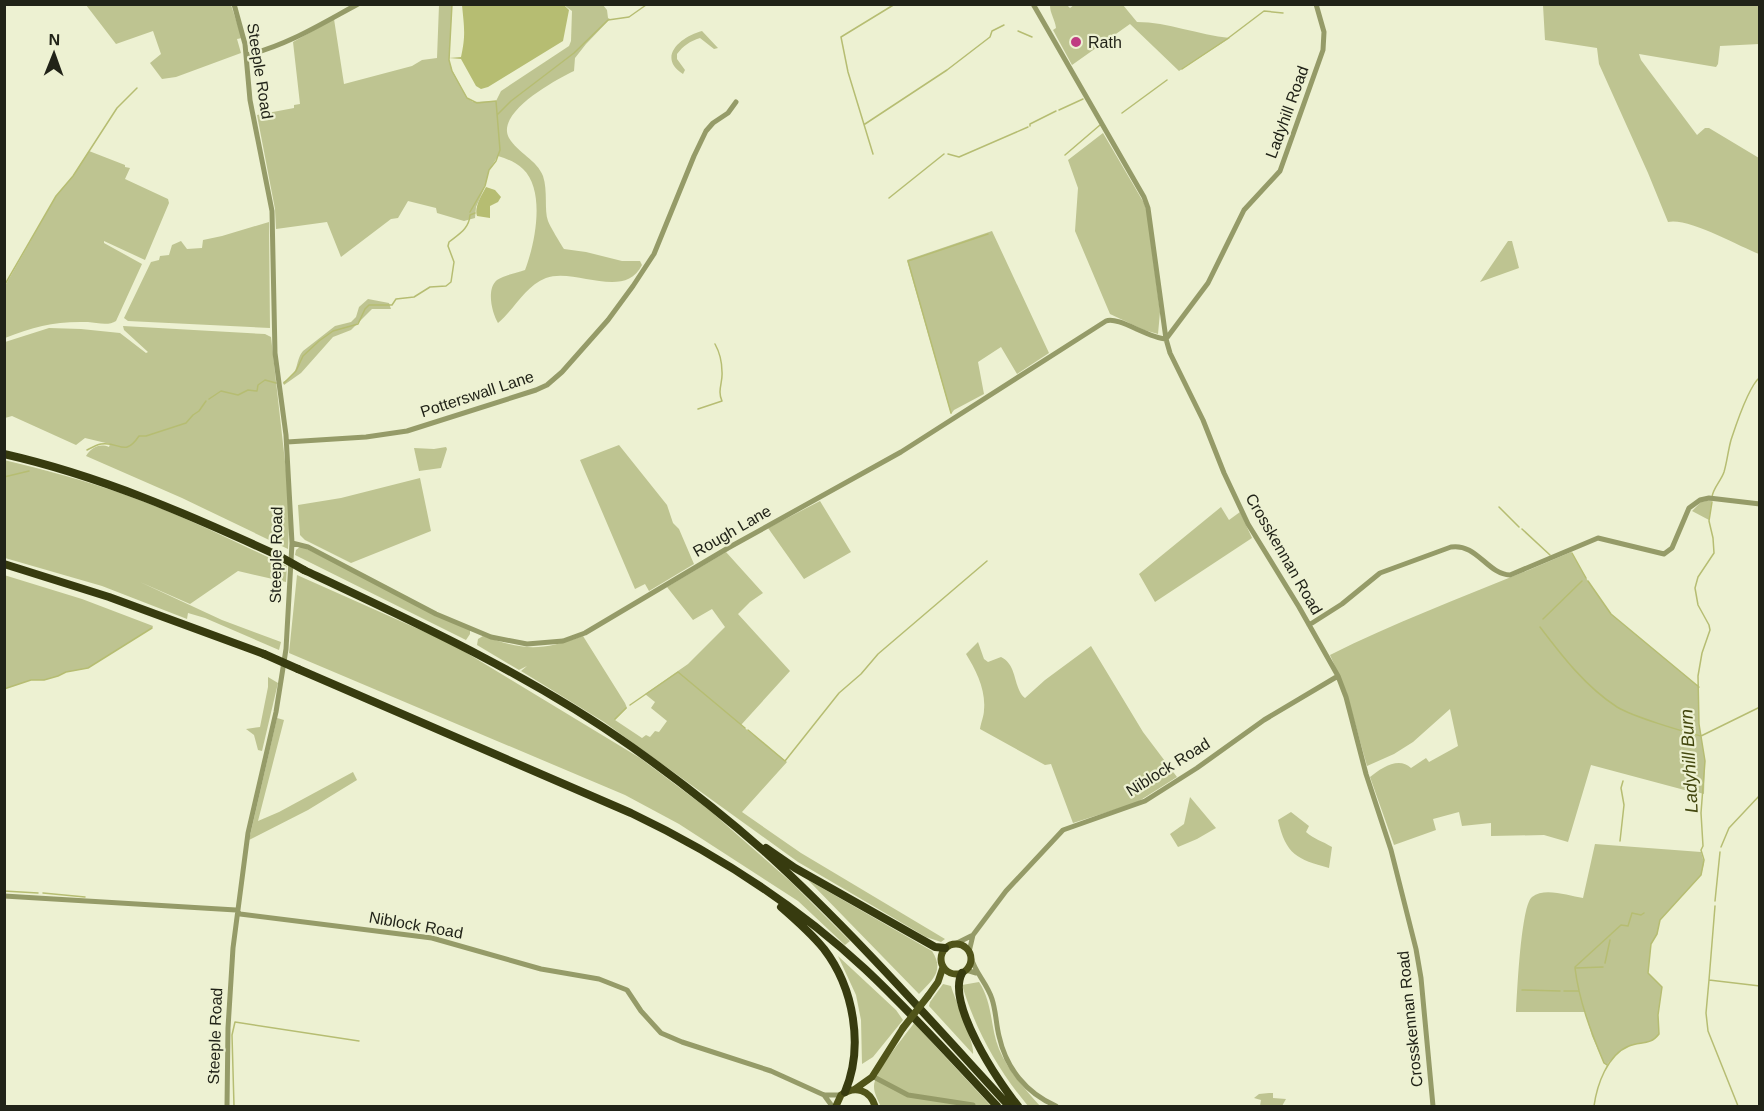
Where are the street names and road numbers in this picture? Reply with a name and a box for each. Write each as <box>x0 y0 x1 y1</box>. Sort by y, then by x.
street label: Steeple Road <box>244 22 276 120</box>
street label: Ladyhill Road <box>1262 64 1312 160</box>
street label: Potterswall Lane <box>418 368 536 420</box>
street label: Crosskennan Road <box>1242 490 1326 618</box>
street label: Rough Lane <box>690 502 774 560</box>
street label: Steeple Road <box>267 506 285 604</box>
street label: Niblock Road <box>1123 735 1213 799</box>
street label: Niblock Road <box>368 908 464 942</box>
street label: Crosskennan Road <box>1394 950 1426 1088</box>
street label: Steeple Road <box>205 987 225 1085</box>

